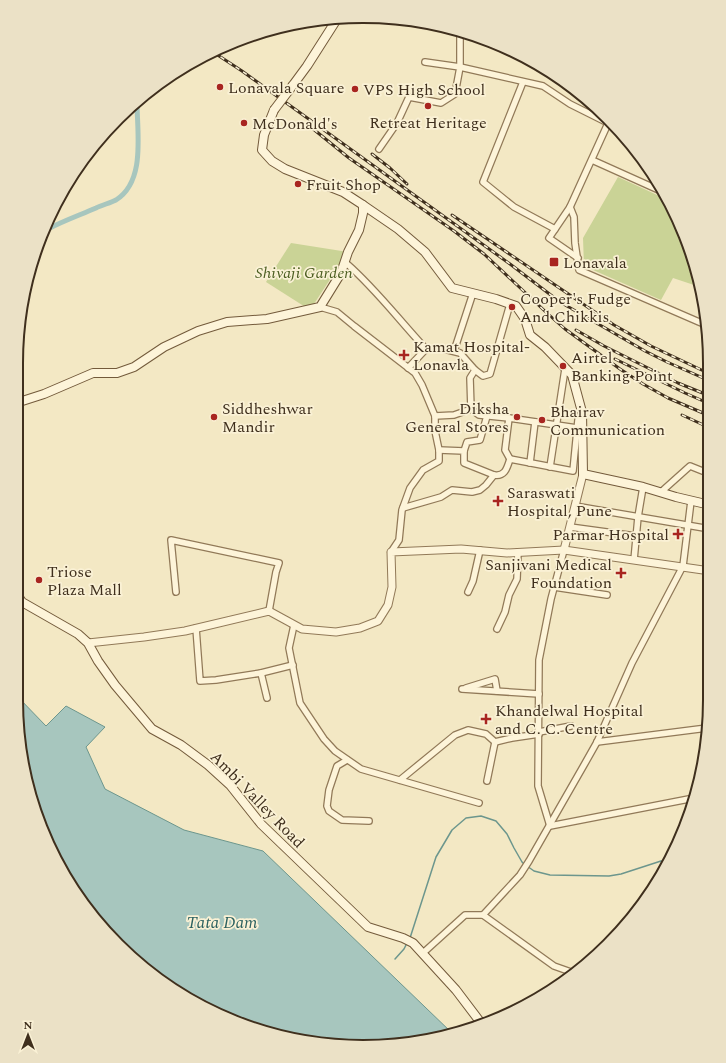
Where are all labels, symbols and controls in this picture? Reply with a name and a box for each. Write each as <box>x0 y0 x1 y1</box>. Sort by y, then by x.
place label: Lonavala Square <box>228 76 344 100</box>
place label: VPS High School <box>363 78 485 102</box>
marker: Lonavala Square <box>215 82 225 92</box>
marker: VPS High School <box>350 84 360 94</box>
marker: Retreat Heritage <box>423 101 433 111</box>
place label: Retreat Heritage <box>369 111 487 135</box>
place label: McDonald's <box>252 112 338 136</box>
marker: McDonald's <box>239 118 249 128</box>
place label: Fruit Shop <box>306 173 381 197</box>
marker: Fruit Shop <box>293 179 303 189</box>
place label: Lonavala <box>563 251 627 275</box>
marker: Lonavala <box>548 256 560 268</box>
park label: Shivaji Garden <box>255 261 353 285</box>
place label: Cooper's Fudge And Chikkis <box>520 287 631 329</box>
marker: Cooper's Fudge And Chikkis <box>507 302 517 312</box>
place label: Kamat Hospital- Lonavla <box>413 335 530 377</box>
place label: Airtel Banking Point <box>571 346 673 388</box>
marker: Kamat Hospital- Lonavla <box>398 349 410 361</box>
marker: Airtel Banking Point <box>558 361 568 371</box>
place label: Siddheshwar Mandir <box>222 397 313 439</box>
place label: Diksha General Stores <box>405 397 509 439</box>
place label: Bhairav Communication <box>550 400 665 442</box>
marker: Siddheshwar Mandir <box>209 412 219 422</box>
marker: Diksha General Stores <box>512 412 522 422</box>
marker: Bhairav Communication <box>537 415 547 425</box>
place label: Saraswati Hospital, Pune <box>507 481 612 523</box>
marker: Saraswati Hospital, Pune <box>492 495 504 507</box>
place label: Parmar Hospital <box>552 523 669 547</box>
marker: Parmar Hospital <box>672 528 684 540</box>
place label: Sanjivani Medical Foundation <box>485 553 612 595</box>
place label: Triose Plaza Mall <box>47 560 122 602</box>
marker: Sanjivani Medical Foundation <box>615 567 627 579</box>
marker: Triose Plaza Mall <box>34 575 44 585</box>
place label: Khandelwal Hospital and C. C. Centre <box>495 699 643 741</box>
marker: Khandelwal Hospital and C. C. Centre <box>480 713 492 725</box>
street label: Ambi Valley Road <box>204 746 310 854</box>
water label: Tata Dam <box>187 910 257 936</box>
north arrow <box>8 1015 48 1055</box>
text: N <box>24 1017 33 1034</box>

